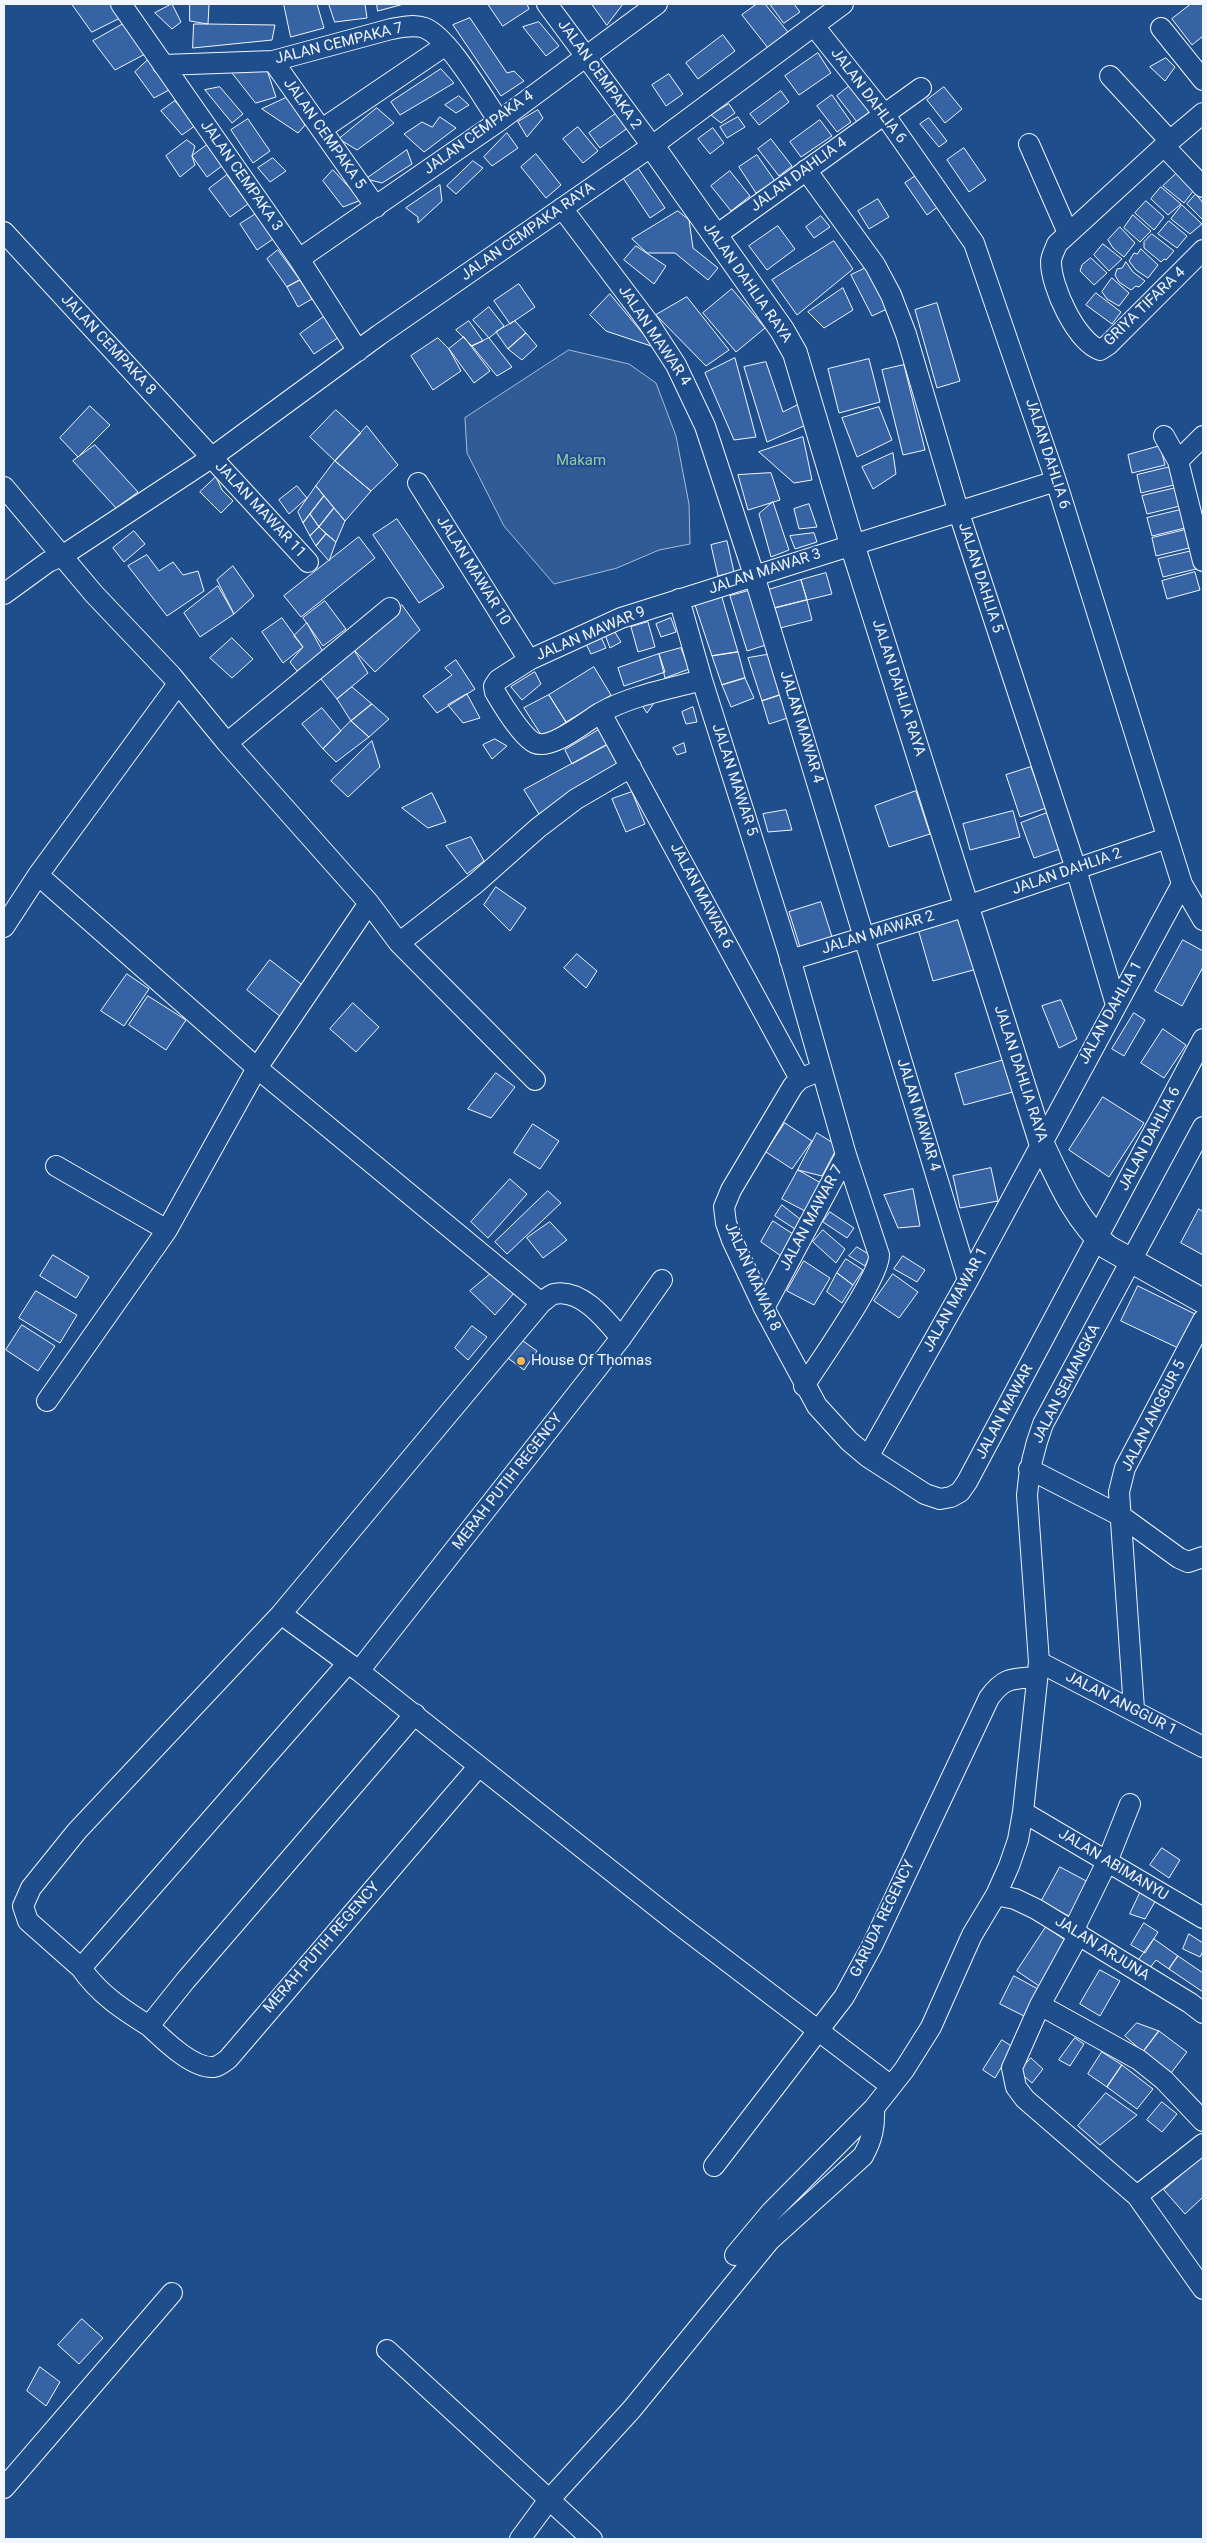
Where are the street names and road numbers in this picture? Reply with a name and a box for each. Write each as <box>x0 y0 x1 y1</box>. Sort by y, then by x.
street label: JALAN CEMPAKA 2 <box>553 17 645 133</box>
street label: JALAN CEMPAKA 7 <box>273 19 405 69</box>
street label: JALAN DAHLIA 6 <box>826 45 910 147</box>
street label: JALAN CEMPAKA 5 <box>279 75 369 193</box>
street label: JALAN CEMPAKA 4 <box>421 87 537 179</box>
street label: JALAN CEMPAKA 3 <box>196 117 286 235</box>
street label: JALAN DAHLIA 4 <box>747 134 851 216</box>
street label: JALAN CEMPAKA RAYA <box>458 179 598 285</box>
street label: JALAN DAHLIA RAYA <box>699 219 795 347</box>
street label: GRIYA TIFARA 4 <box>1101 264 1189 350</box>
street label: JALAN MAWAR 4 <box>614 282 694 390</box>
street label: JALAN CEMPAKA 8 <box>57 291 159 399</box>
street label: JALAN DAHLIA 6 <box>1021 397 1073 511</box>
street label: JALAN MAWAR 11 <box>211 458 309 562</box>
street label: JALAN MAWAR 10 <box>432 513 514 629</box>
street label: JALAN DAHLIA 5 <box>954 521 1006 635</box>
street label: JALAN MAWAR 3 <box>707 545 823 599</box>
street label: JALAN MAWAR 9 <box>534 603 648 665</box>
street label: JALAN DAHLIA RAYA <box>867 617 929 759</box>
street label: JALAN MAWAR 4 <box>775 668 827 786</box>
street label: JALAN MAWAR 5 <box>707 722 761 838</box>
street label: JALAN MAWAR 6 <box>666 840 736 952</box>
street label: JALAN DAHLIA 2 <box>1010 845 1124 899</box>
street label: JALAN MAWAR 2 <box>819 907 937 959</box>
street label: JALAN DAHLIA 1 <box>1075 958 1147 1068</box>
street label: JALAN DAHLIA RAYA <box>989 1003 1051 1145</box>
street label: JALAN MAWAR 4 <box>892 1056 944 1174</box>
street label: JALAN DAHLIA 6 <box>1115 1084 1185 1194</box>
street label: JALAN MAWAR 7 <box>777 1162 847 1274</box>
street label: JALAN MAWAR 8 <box>720 1220 784 1334</box>
street label: JALAN MAWAR 1 <box>920 1244 992 1356</box>
street label: JALAN SEMANGKA <box>1029 1322 1105 1446</box>
street label: JALAN ANGGUR 5 <box>1118 1357 1190 1475</box>
street label: JALAN MAWAR <box>972 1361 1038 1463</box>
street label: MERAH PUTIH REGENCY <box>449 1410 567 1554</box>
street label: JALAN ANGGUR 1 <box>1062 1668 1180 1740</box>
street label: JALAN ABIMANYU <box>1055 1825 1171 1905</box>
street label: GARUDA REGENCY <box>847 1857 919 1981</box>
street label: MERAH PUTIH REGENCY <box>260 1879 384 2017</box>
street label: JALAN ARJUNA <box>1051 1913 1153 1985</box>

